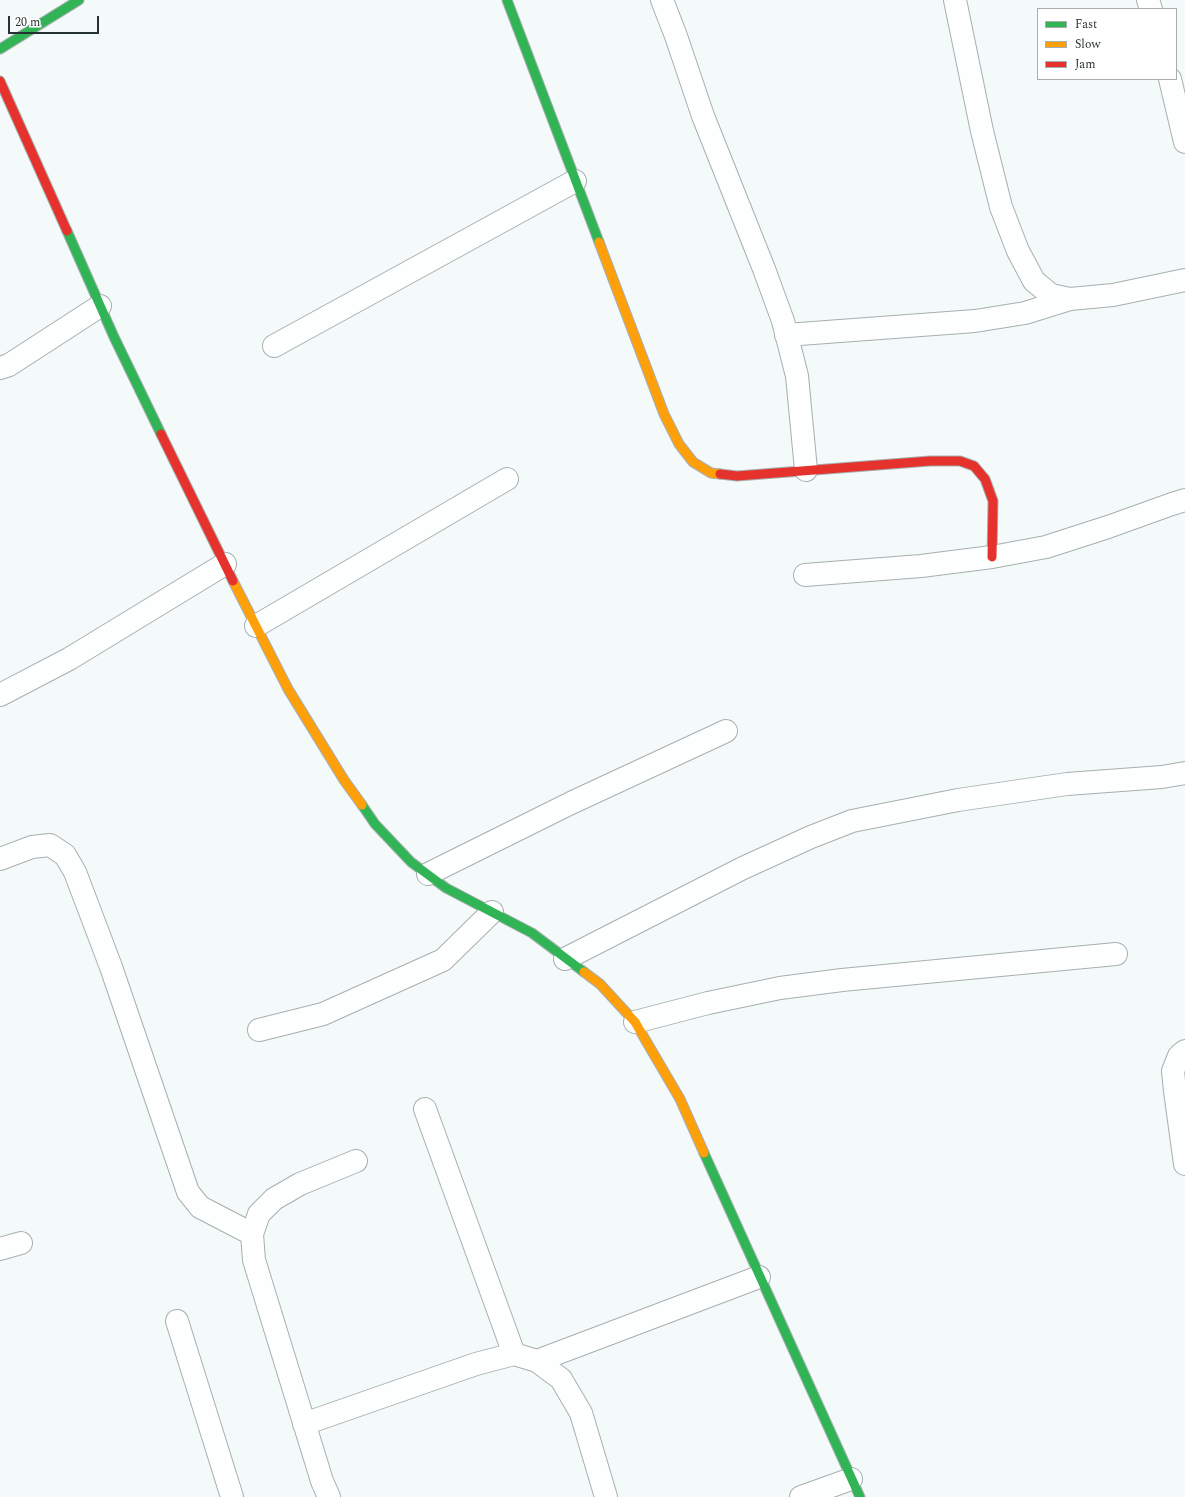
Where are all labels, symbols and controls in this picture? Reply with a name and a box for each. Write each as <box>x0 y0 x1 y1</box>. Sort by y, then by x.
scale bar <box>10 8 101 34</box>
legend <box>1037 8 1177 80</box>
text: 20 m <box>15 13 40 32</box>
text: Fast <box>1075 15 1097 34</box>
text: Slow <box>1075 35 1100 54</box>
text: Jam <box>1075 55 1096 74</box>

